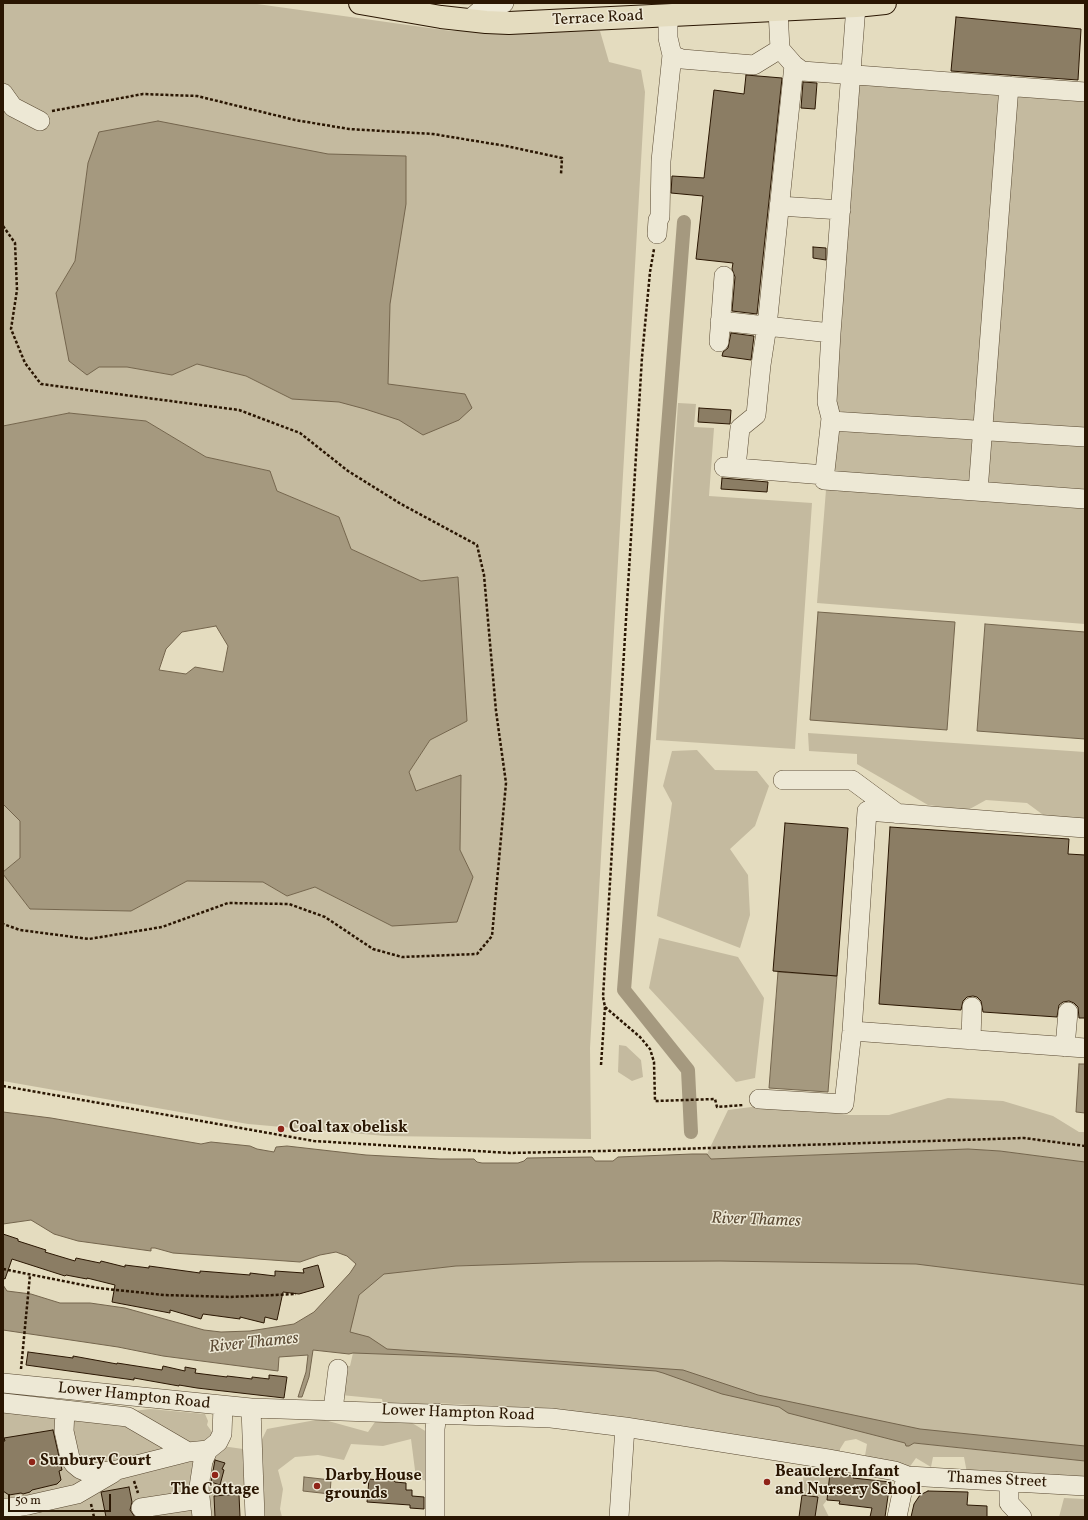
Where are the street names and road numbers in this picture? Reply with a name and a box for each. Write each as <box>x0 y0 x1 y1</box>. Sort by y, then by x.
street label: Terrace Road <box>552 7 644 31</box>
street label: Lower Hampton Road <box>57 1379 211 1415</box>
street label: Lower Hampton Road <box>381 1402 535 1426</box>
street label: Thames Street <box>946 1469 1048 1493</box>

